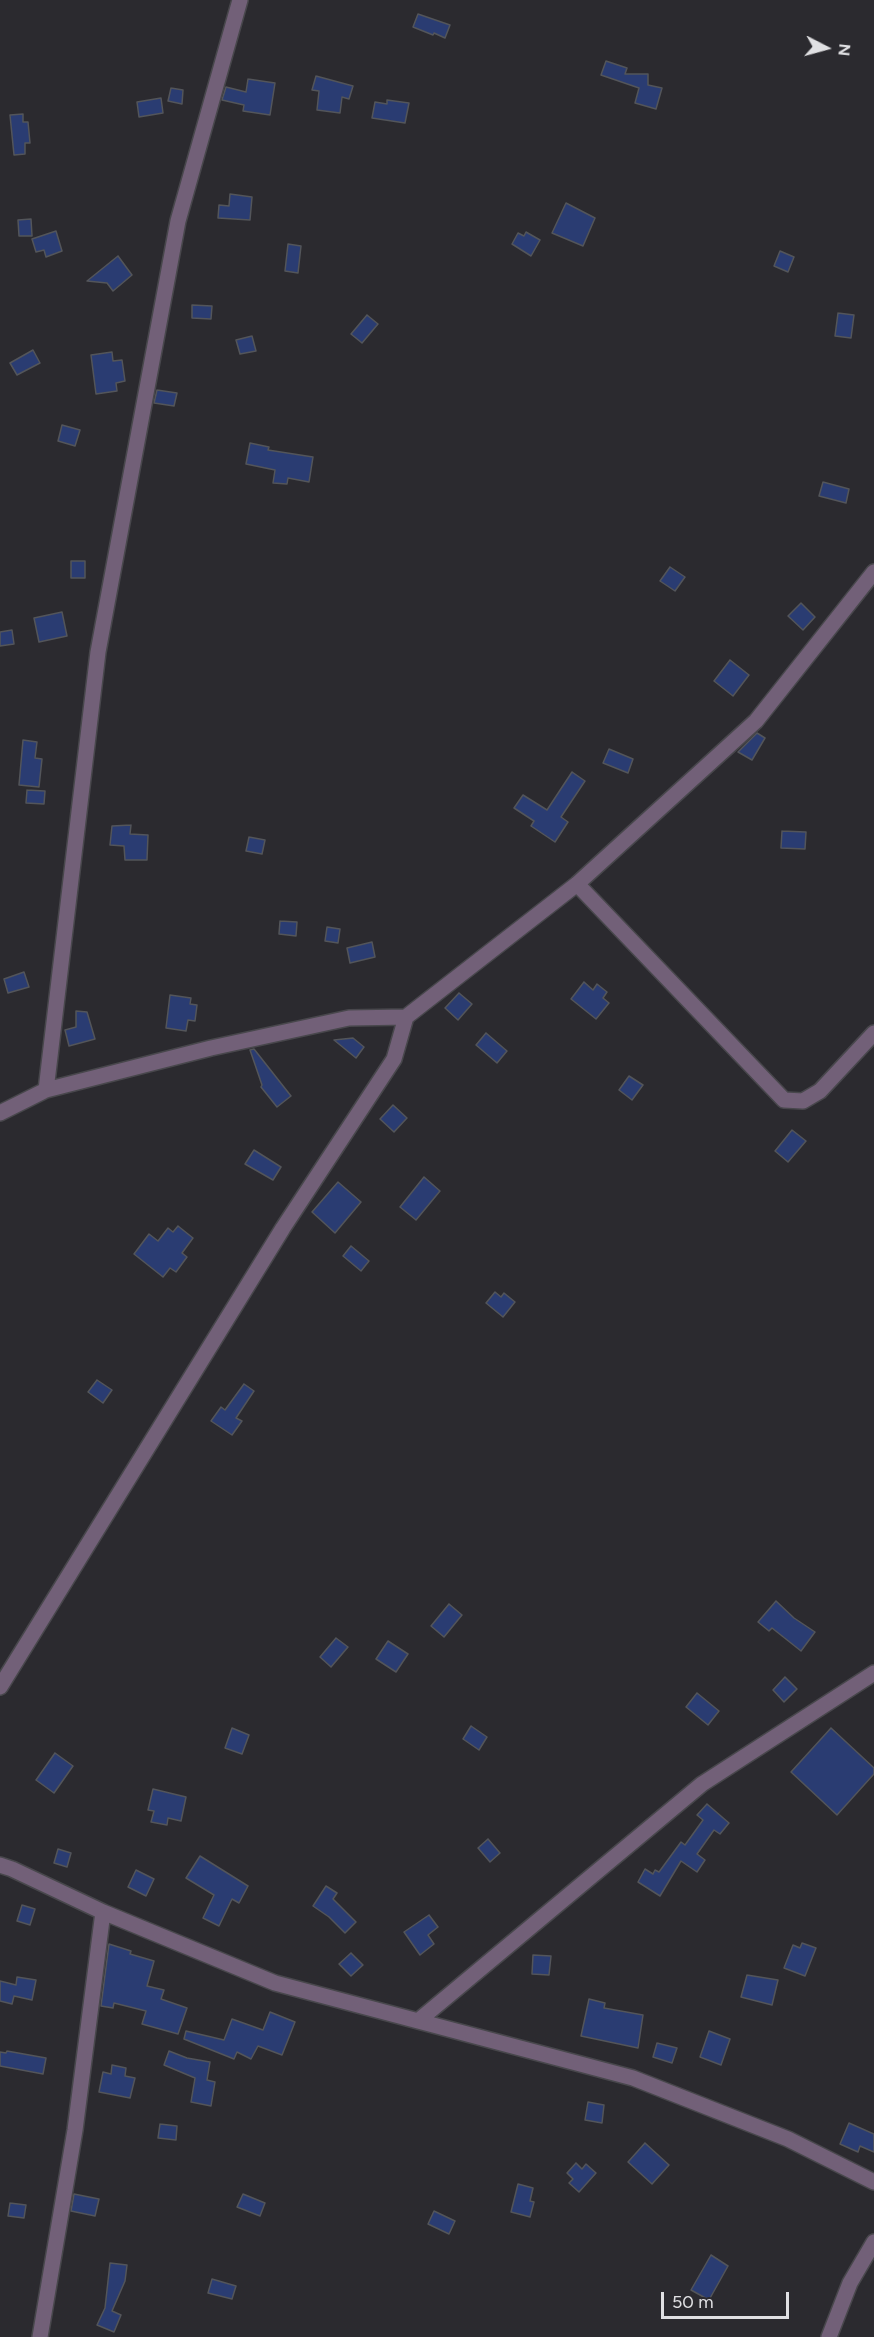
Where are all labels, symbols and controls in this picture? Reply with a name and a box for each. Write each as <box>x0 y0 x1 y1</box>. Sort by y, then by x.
north arrow <box>796 18 856 78</box>
text: N <box>834 43 854 57</box>
scale bar <box>664 2280 792 2318</box>
text: 50 m <box>672 2291 714 2313</box>

